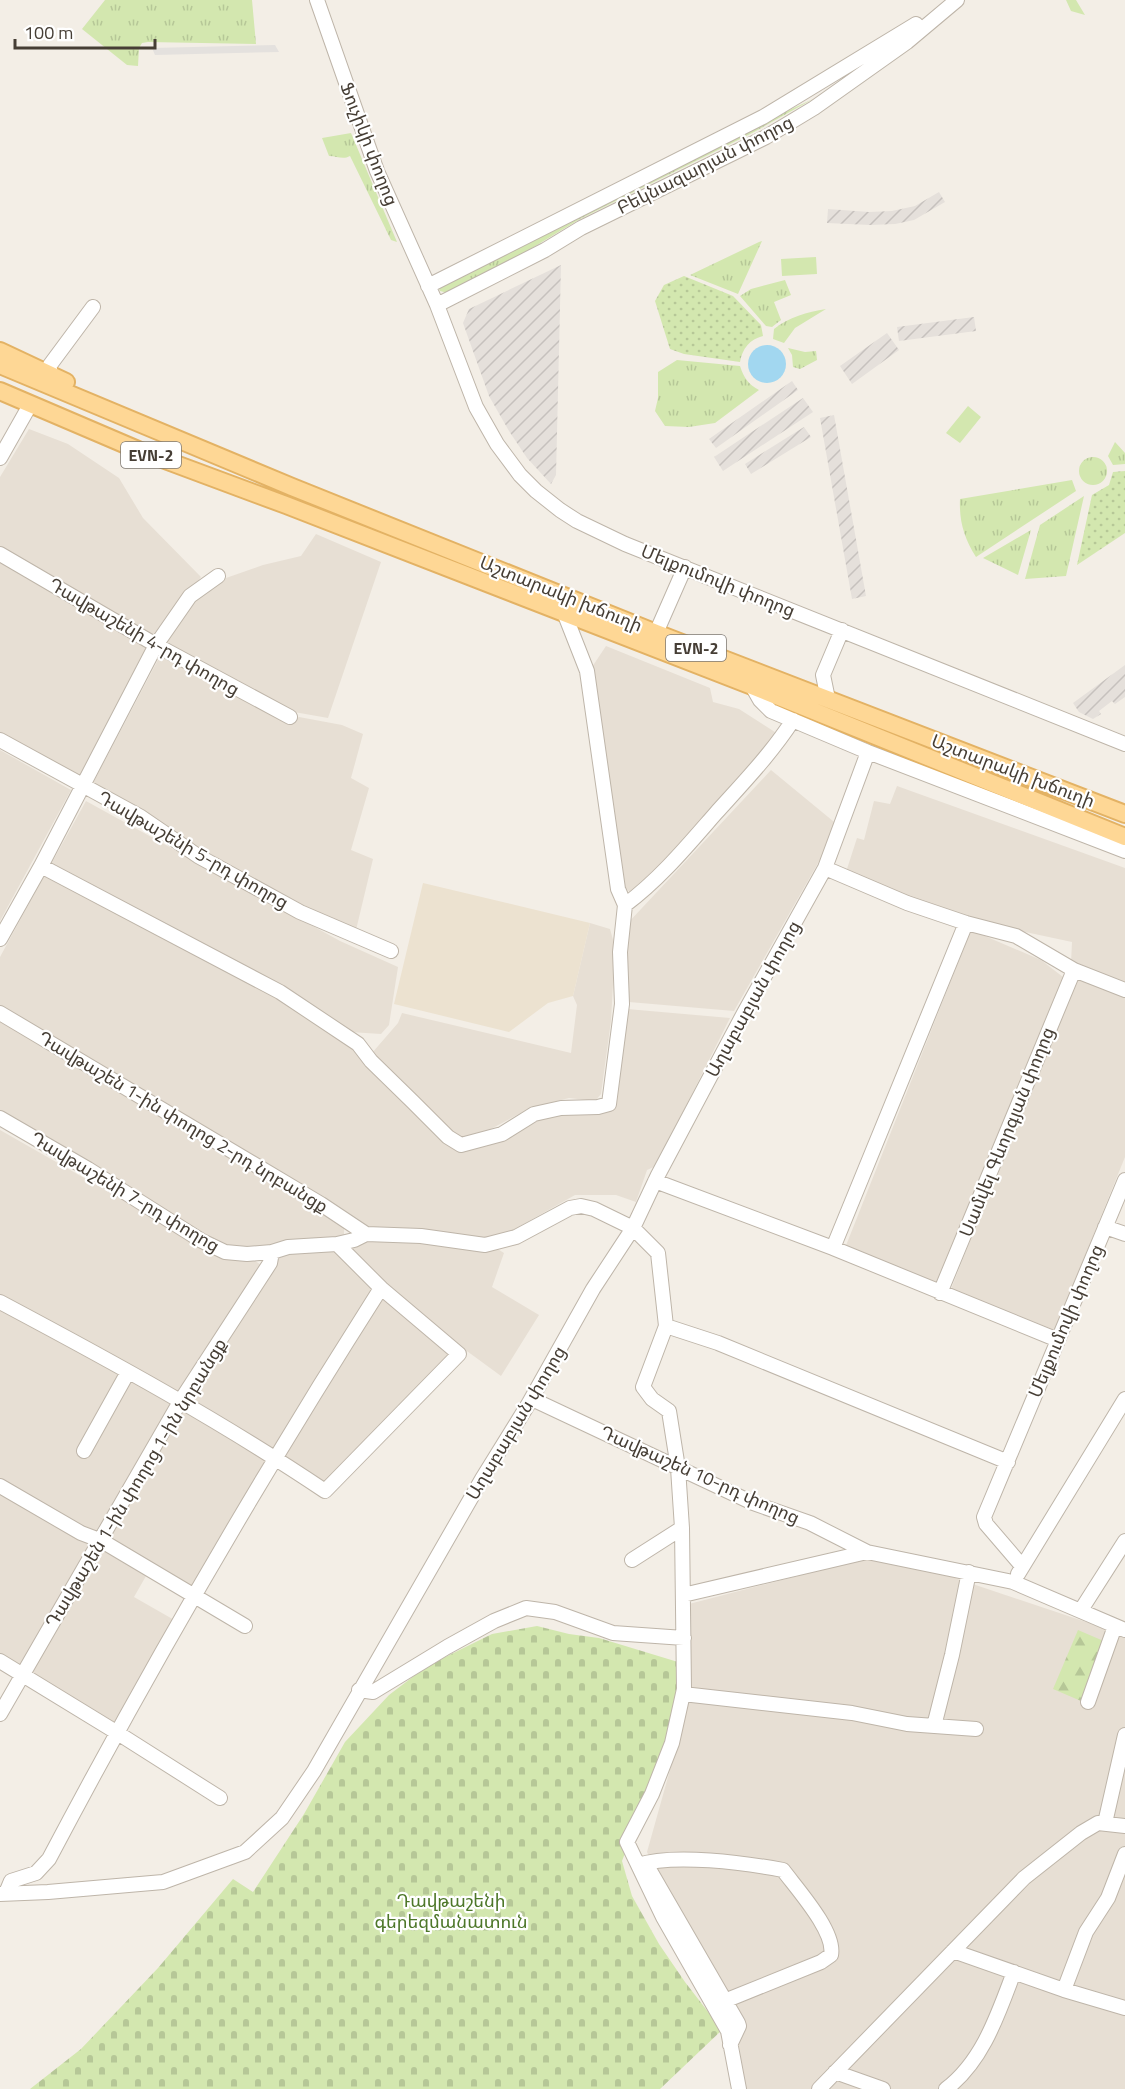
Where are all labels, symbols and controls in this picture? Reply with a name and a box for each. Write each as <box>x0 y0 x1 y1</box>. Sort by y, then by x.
scale bar <box>15 12 154 50</box>
text: 100 m <box>24 19 73 46</box>
street label: Ֆուչիկի փողոց <box>333 78 405 210</box>
street label: Բեկնազարյան փողոց <box>612 108 798 221</box>
road number: EVN-2 <box>121 442 181 468</box>
street label: Մելքումովի փողոց <box>637 537 799 624</box>
street label: Աշտարակի խճուղի <box>476 549 647 639</box>
street label: Դավթաշենի 4-րդ փողոց <box>44 571 245 702</box>
road number: EVN-2 <box>666 635 726 661</box>
street label: Աշտարակի խճուղի <box>927 727 1099 814</box>
street label: Դավթաշենի 5-րդ փողոց <box>93 784 294 915</box>
street label: Աղաբաբյան փողոց <box>698 915 807 1082</box>
street label: Սամվել Գևորգյան փողոց <box>952 1023 1061 1241</box>
street label: Դավթաշեն 1-ին փողոց 2-րդ նրբանցք <box>33 1024 333 1219</box>
street label: Դավթաշենի 7-րդ փողոց <box>26 1124 225 1259</box>
street label: Մելքումովի փողոց <box>1021 1240 1110 1402</box>
street label: Դավթաշեն 1-ին փողոց 1-ին նրբանցք <box>38 1333 233 1633</box>
street label: Աղաբաբյան փողոց <box>459 1340 572 1505</box>
street label: Դավթաշեն 10-րդ փողոց <box>596 1418 804 1531</box>
park label: Դավթաշենի գերեզմանատուն <box>374 1887 528 1935</box>

